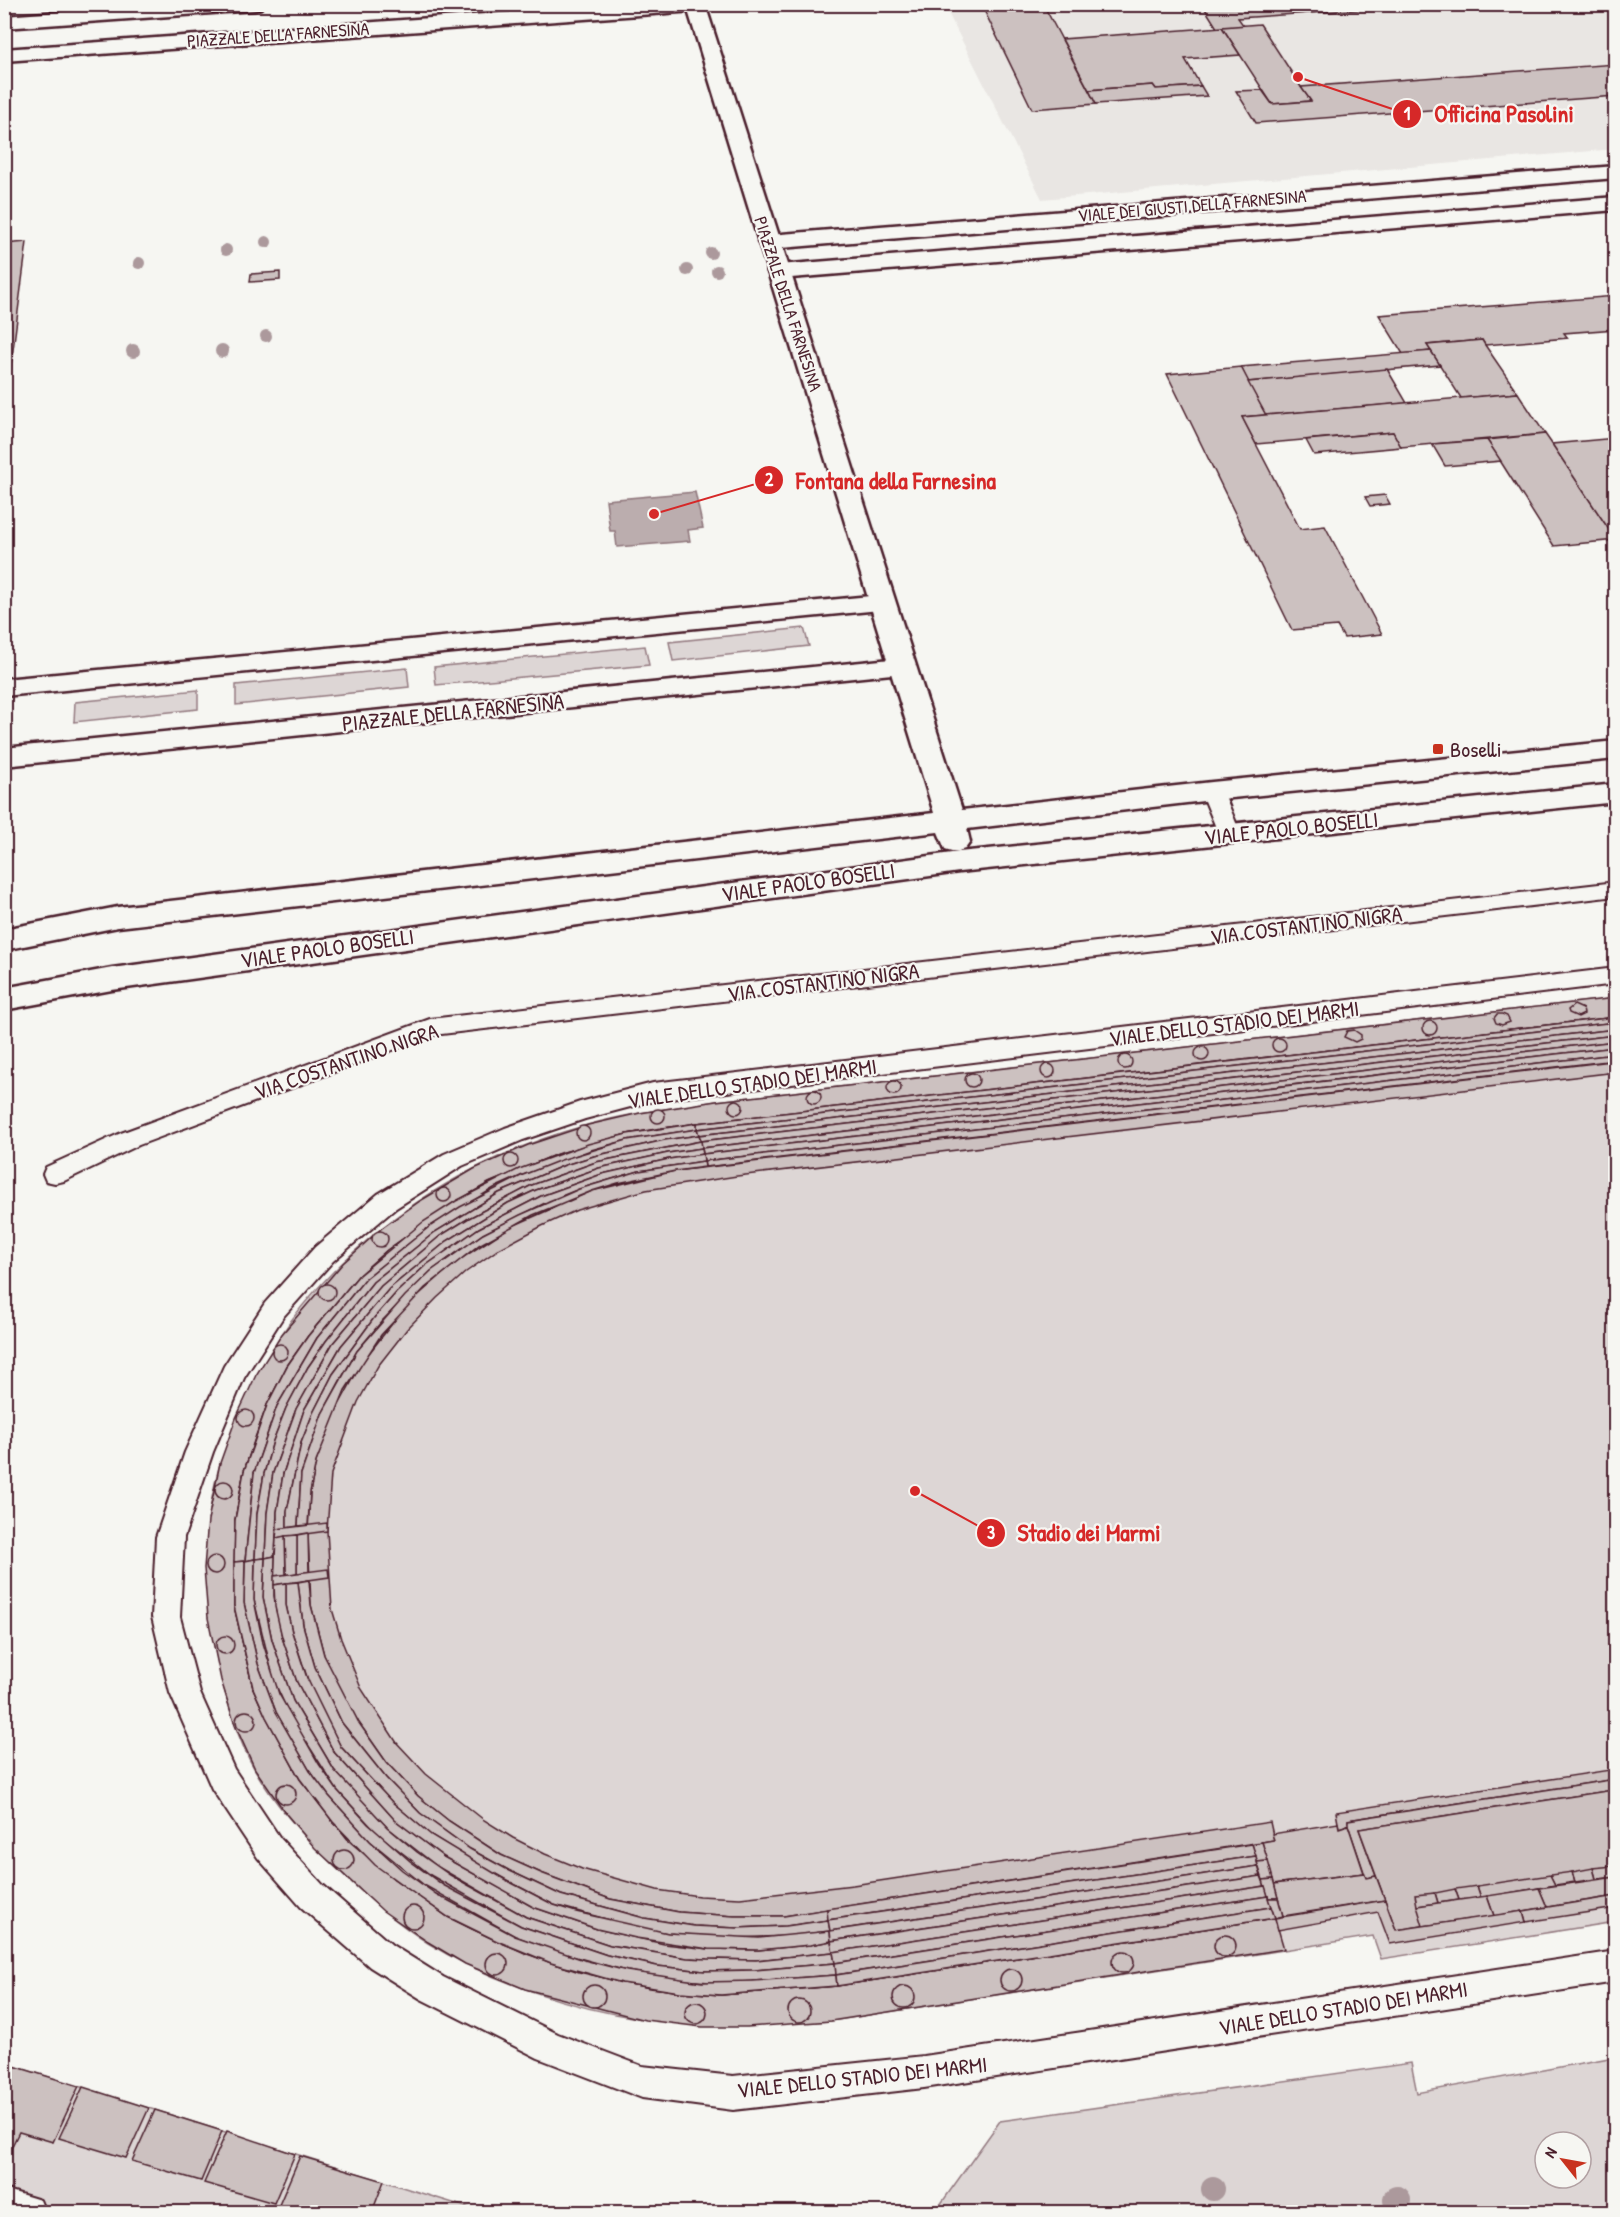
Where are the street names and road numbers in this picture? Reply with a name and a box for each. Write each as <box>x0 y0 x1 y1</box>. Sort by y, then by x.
street label: PIAZZALE DELLA FARNESINA <box>186 16 370 53</box>
street label: VIALE DEI GIUSTI DELLA FARNESINA <box>1077 183 1308 228</box>
street label: PIAZZALE DELLA FARNESINA <box>748 213 829 395</box>
street label: PIAZZALE DELLA FARNESINA <box>341 685 566 739</box>
street label: VIALE PAOLO BOSELLI <box>1202 804 1380 852</box>
street label: VIALE PAOLO BOSELLI <box>719 855 897 909</box>
street label: VIA COSTANTINO NIGRA <box>1208 898 1404 952</box>
street label: VIALE PAOLO BOSELLI <box>238 921 416 975</box>
street label: VIA COSTANTINO NIGRA <box>725 955 921 1009</box>
street label: VIALE DELLO STADIO DEI MARMI <box>1107 993 1361 1053</box>
street label: VIA COSTANTINO NIGRA <box>250 1015 442 1107</box>
street label: VIALE DELLO STADIO DEI MARMI <box>625 1051 879 1115</box>
street label: VIALE DELLO STADIO DEI MARMI <box>1216 1974 1470 2042</box>
street label: VIALE DELLO STADIO DEI MARMI <box>735 2049 989 2105</box>

